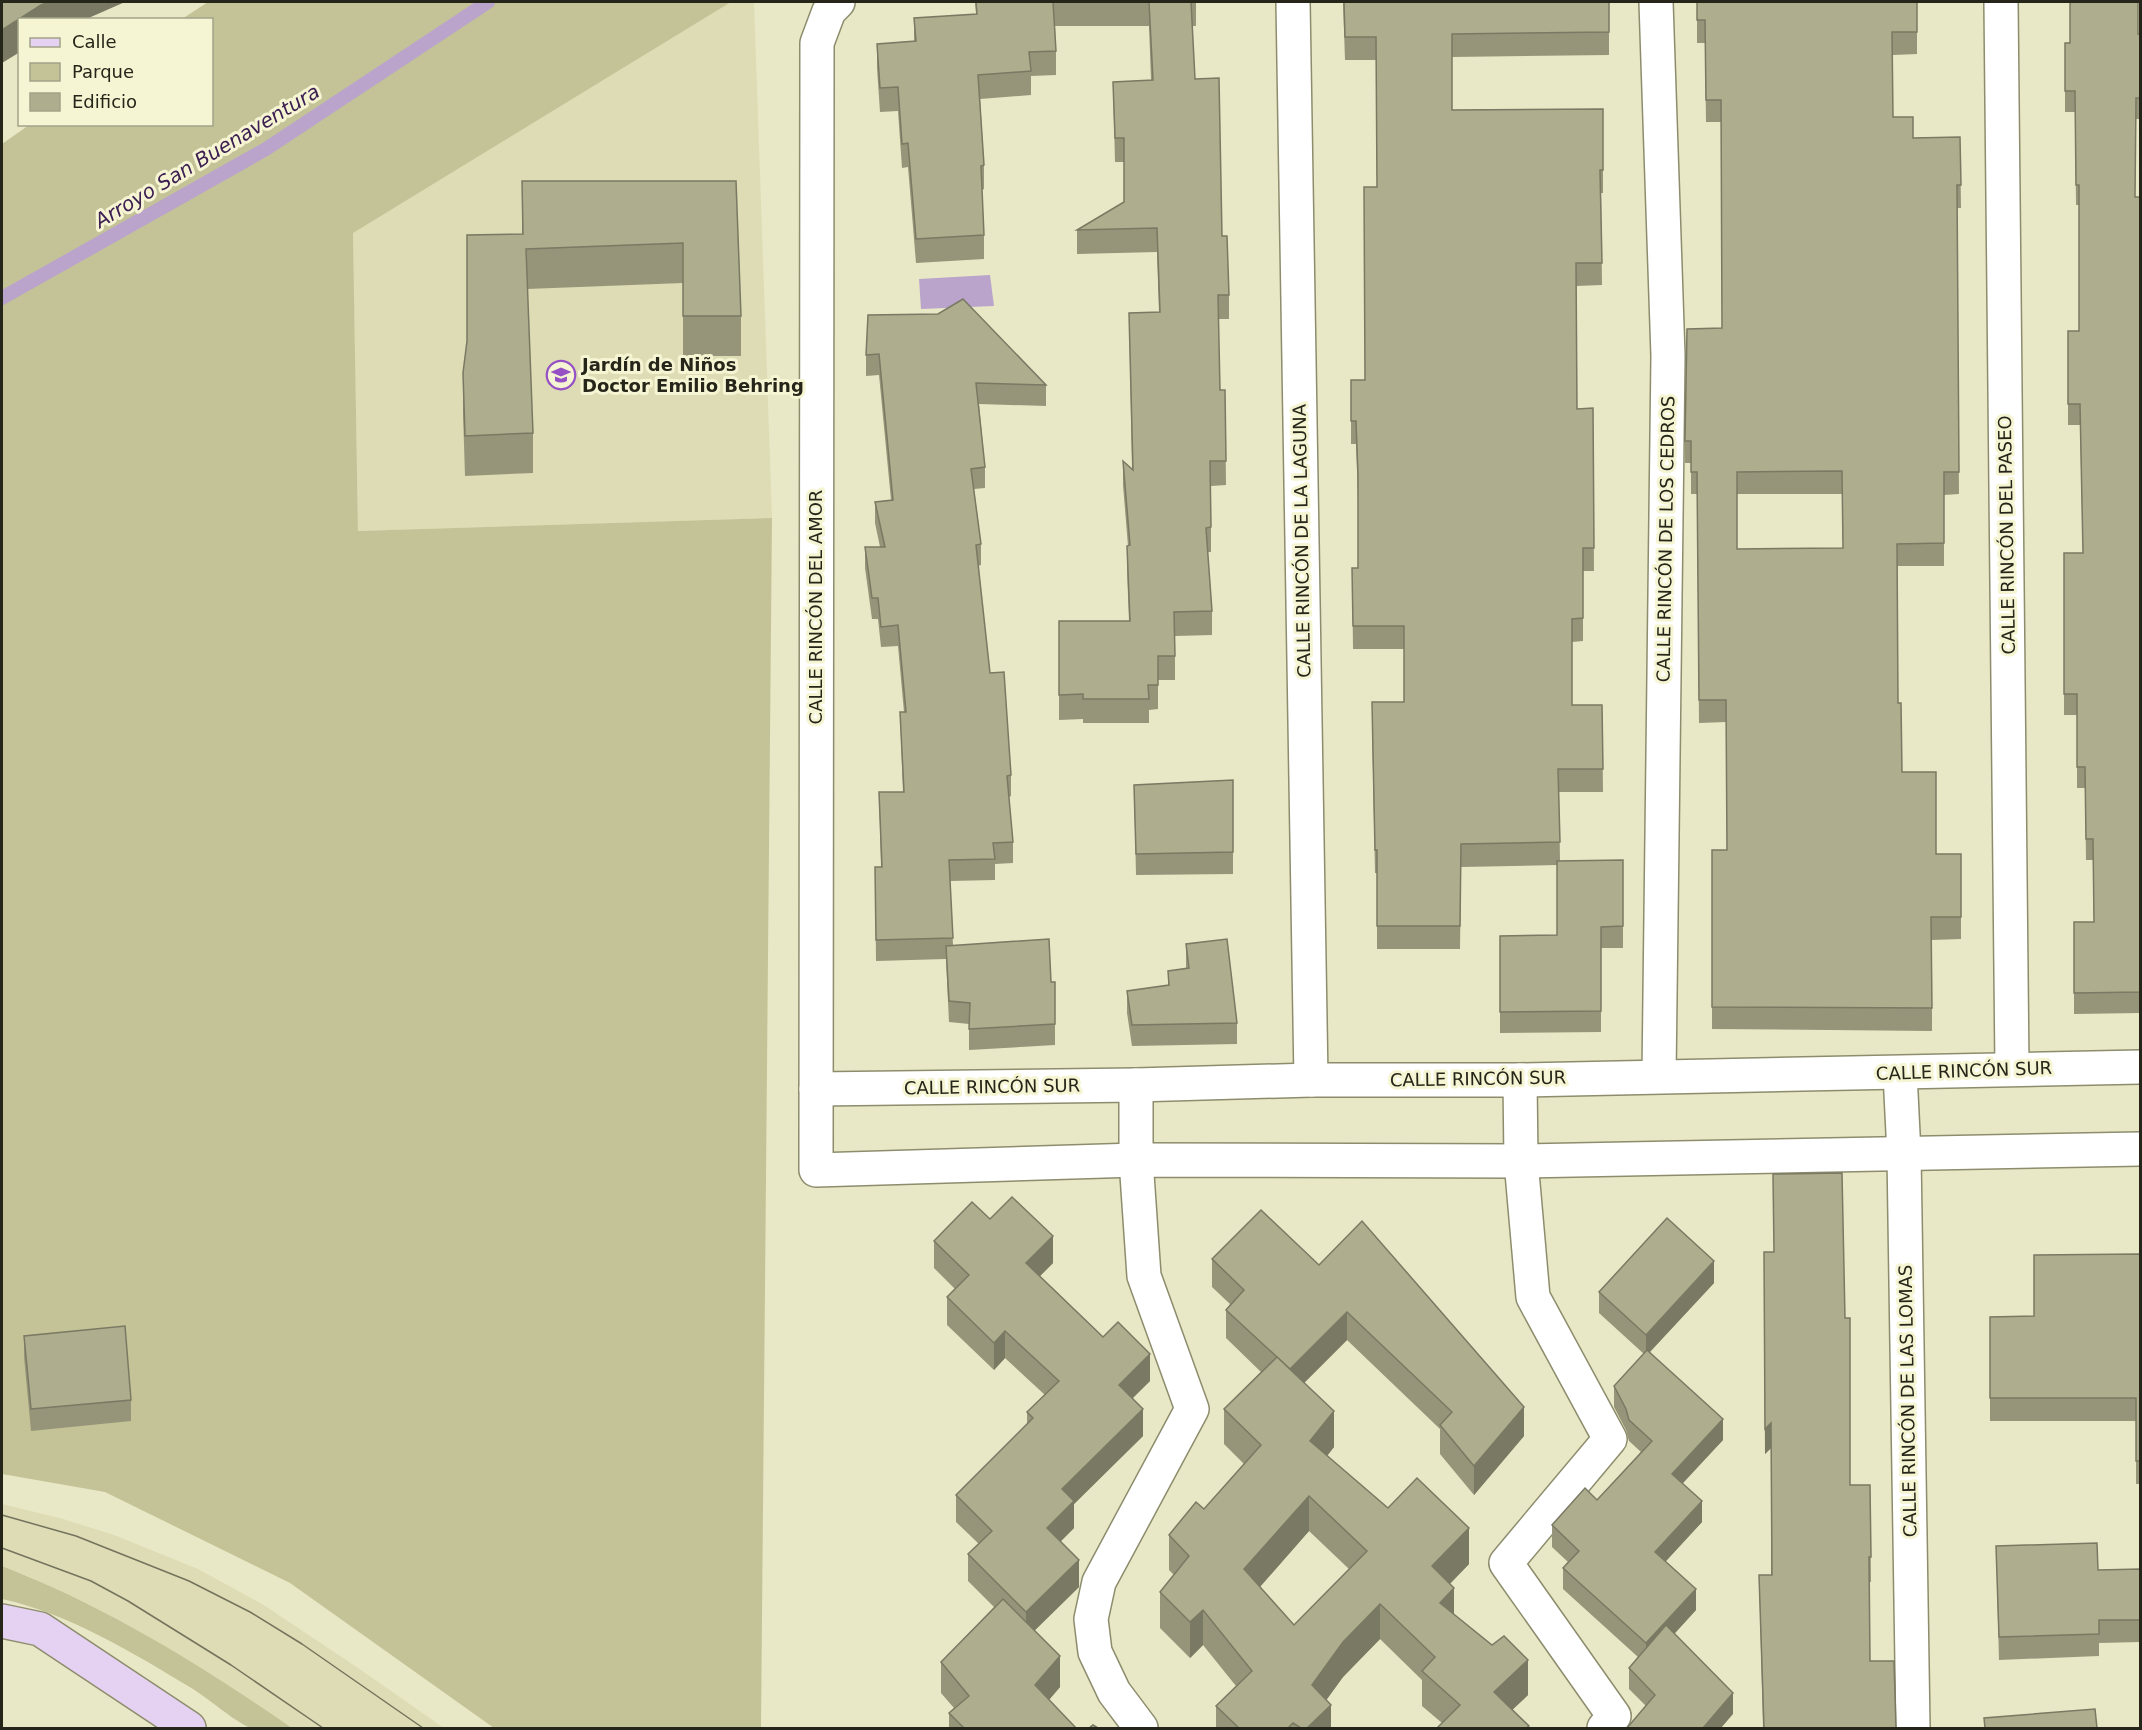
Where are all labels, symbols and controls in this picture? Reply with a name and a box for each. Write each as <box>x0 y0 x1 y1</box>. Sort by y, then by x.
legend <box>18 18 213 126</box>
text: Calle <box>72 31 117 52</box>
text: Parque <box>72 61 134 82</box>
water label: Arroyo San Buenaventura <box>88 79 324 234</box>
text: Edificio <box>72 91 137 112</box>
place label: Jardín de Niños Doctor Emilio Behring <box>580 354 804 396</box>
school or university icon: Jardín de Niños Doctor Emilio Behring <box>545 359 577 391</box>
street label: CALLE RINCÓN DE LOS CEDROS <box>1652 395 1679 683</box>
street label: CALLE RINCÓN DE LA LAGUNA <box>1289 403 1314 678</box>
street label: CALLE RINCÓN DEL PASEO <box>1994 415 2019 655</box>
street label: CALLE RINCÓN DEL AMOR <box>805 490 826 724</box>
street label: CALLE RINCÓN SUR <box>1875 1057 2052 1084</box>
street label: CALLE RINCÓN SUR <box>1390 1066 1566 1091</box>
street label: CALLE RINCÓN SUR <box>904 1074 1080 1099</box>
street label: CALLE RINCÓN DE LAS LOMAS <box>1895 1264 1920 1538</box>

